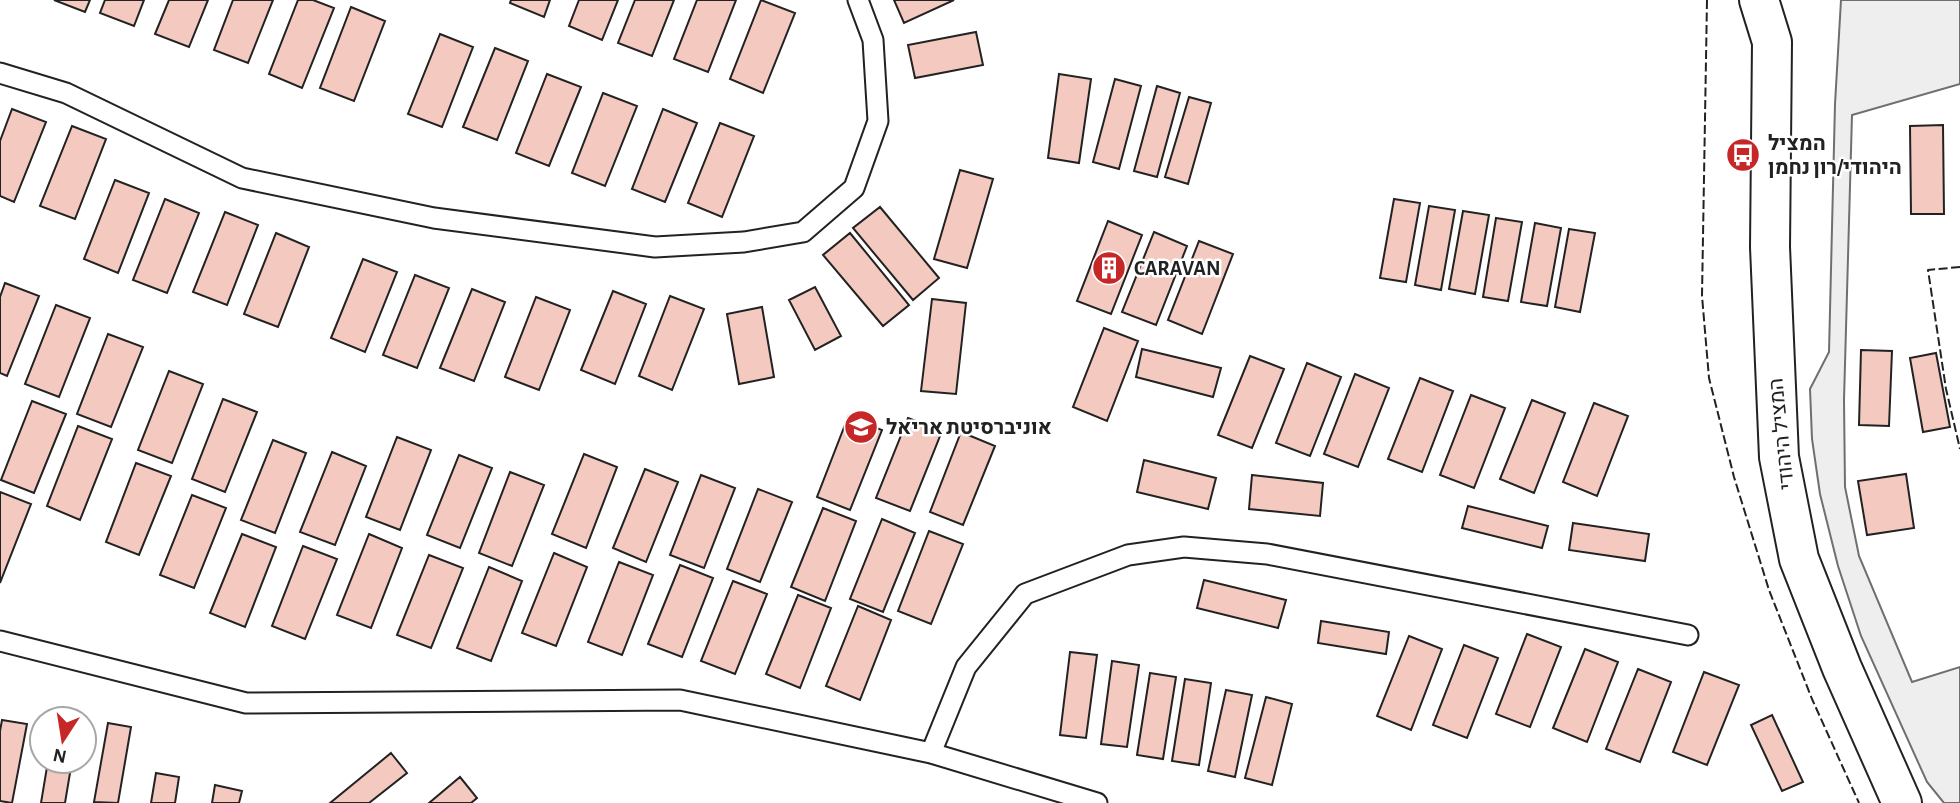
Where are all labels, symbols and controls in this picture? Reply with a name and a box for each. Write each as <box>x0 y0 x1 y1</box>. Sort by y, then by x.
place label: המציל היהודי/רון נחמן <box>1768 133 1902 178</box>
bus stop icon: המציל היהודי/רון נחמן <box>1724 136 1762 174</box>
building icon: CARAVAN <box>1090 249 1128 287</box>
place label: CARAVAN <box>1134 258 1221 279</box>
street label: המציל היהודי <box>1765 377 1798 491</box>
school or university icon: אוניברסיטת אריאל <box>842 408 880 446</box>
place label: אוניברסיטת אריאל <box>886 417 1052 438</box>
north arrow <box>28 705 98 775</box>
text: N <box>51 744 68 766</box>

